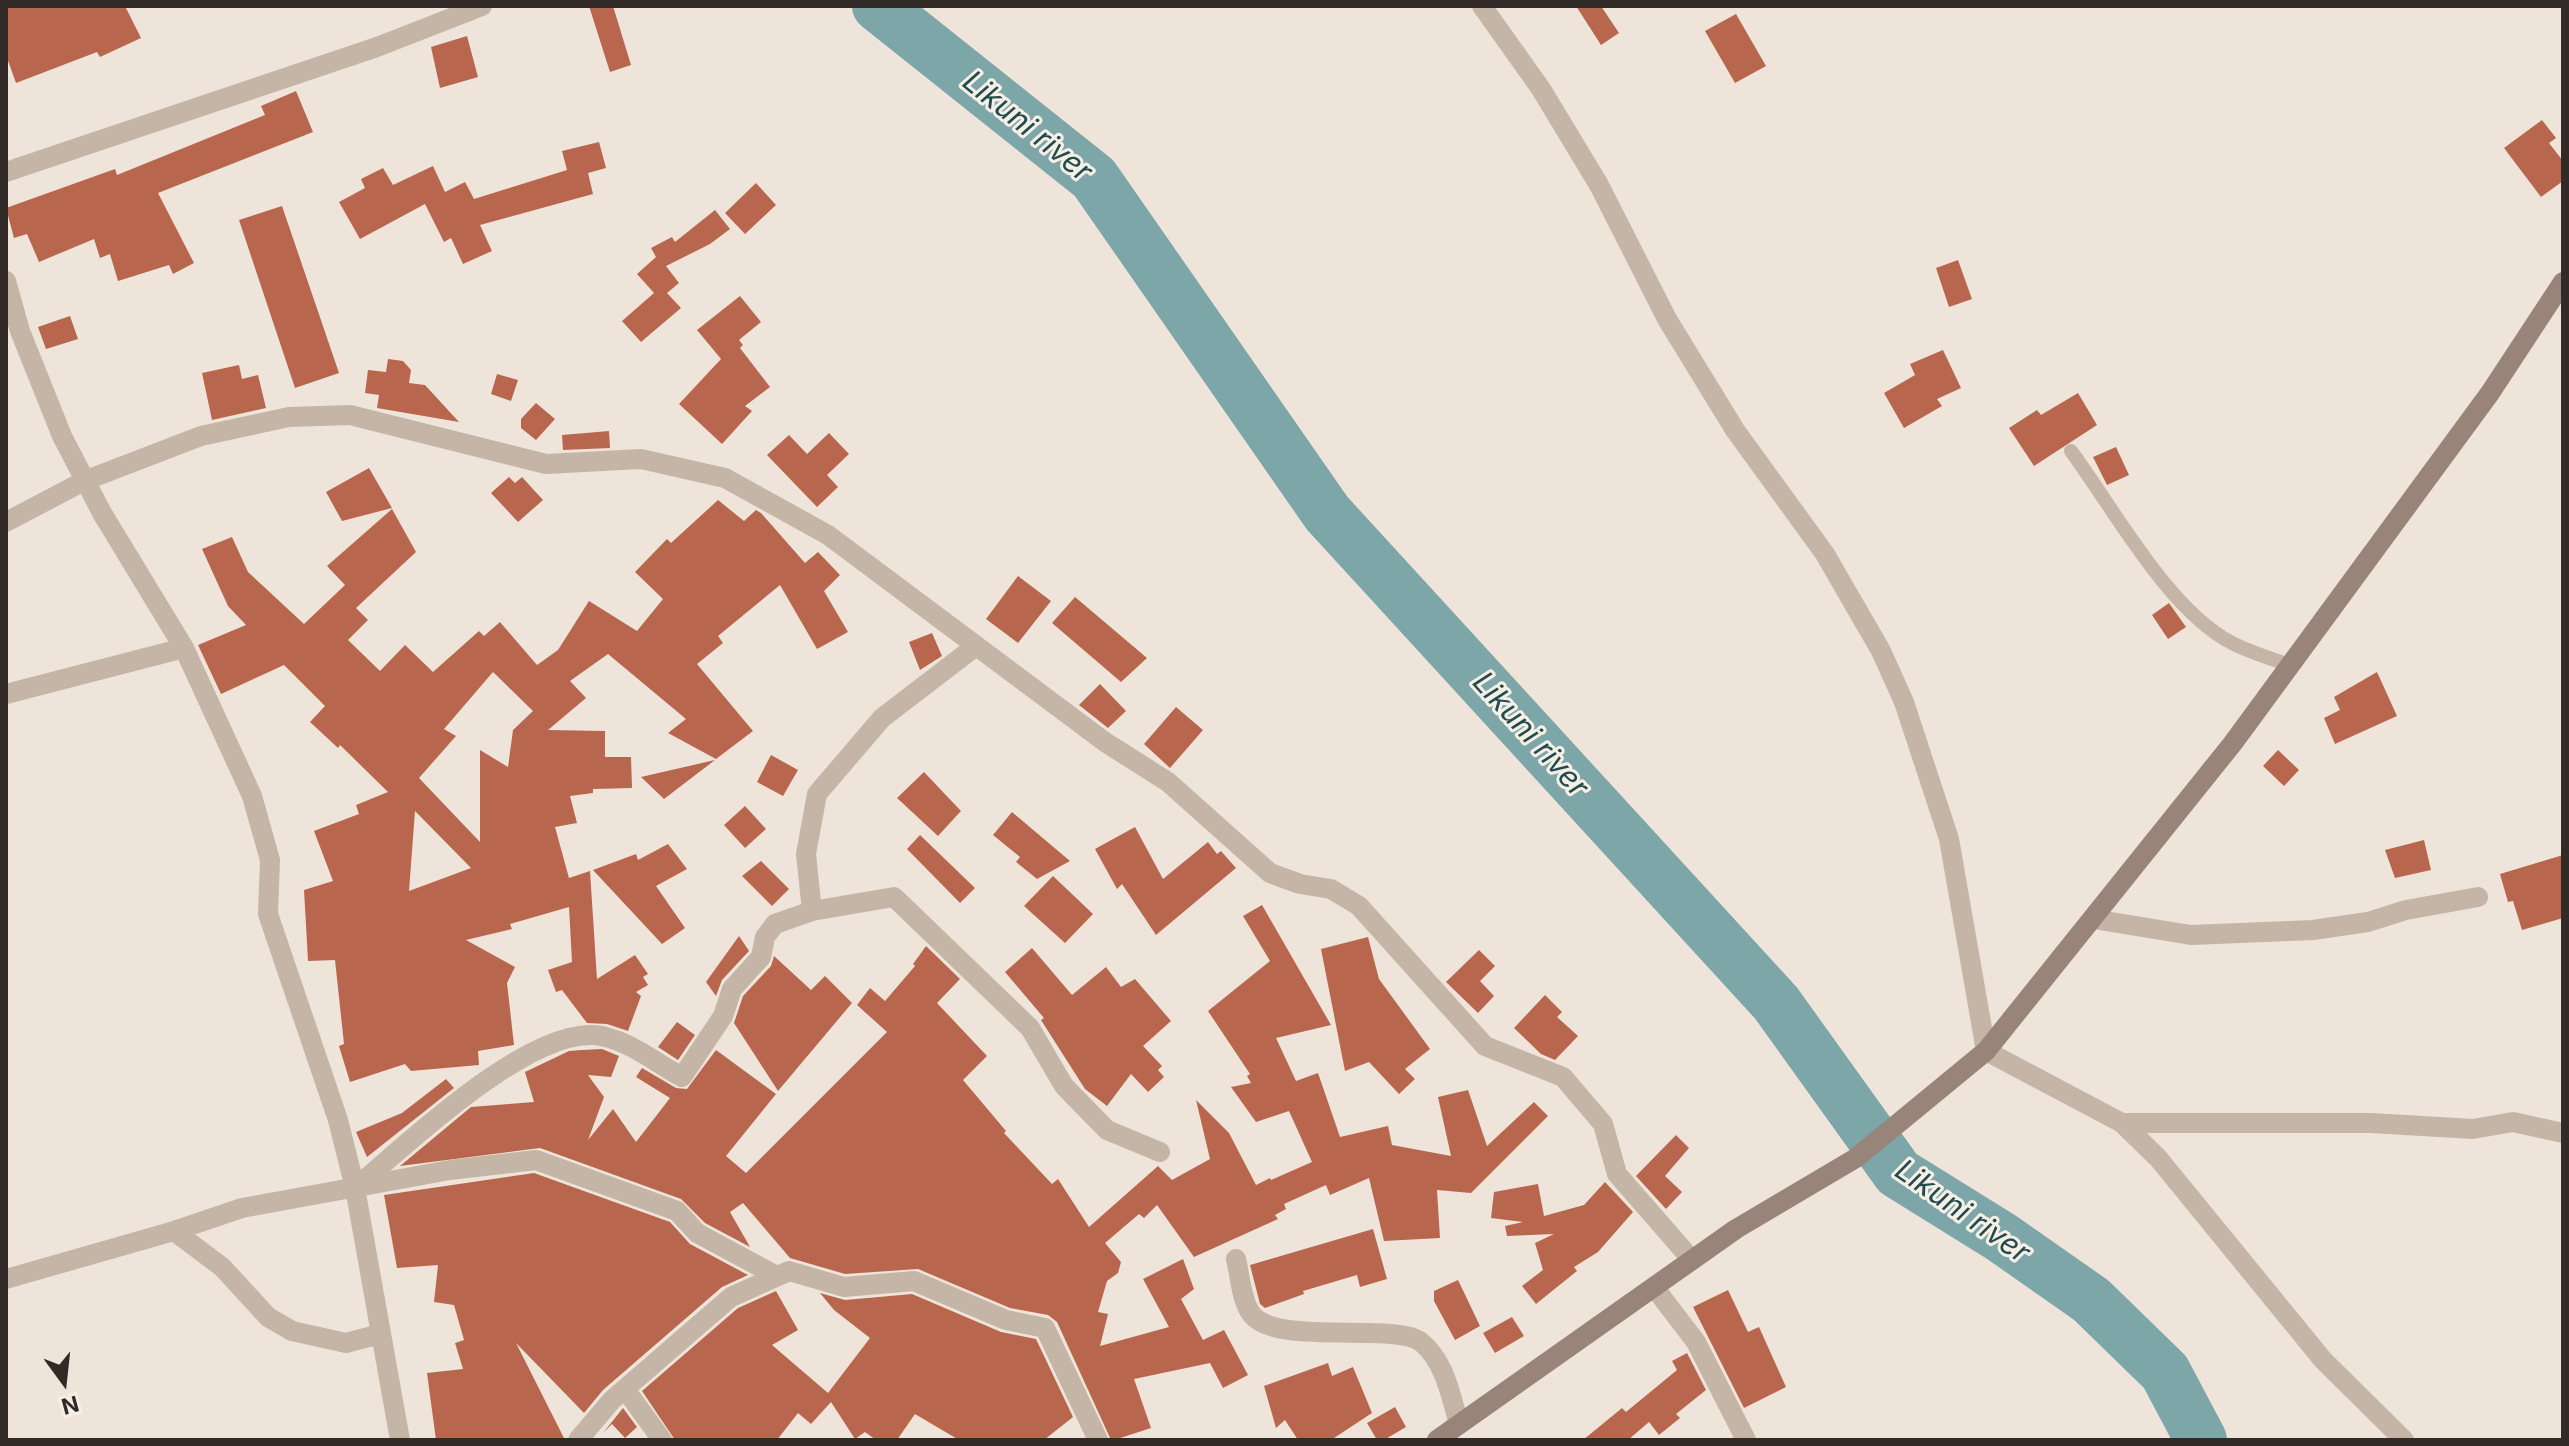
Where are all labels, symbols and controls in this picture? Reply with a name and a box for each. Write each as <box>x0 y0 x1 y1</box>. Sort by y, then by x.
water label: Likuni river <box>955 64 1099 190</box>
water label: Likuni river <box>1464 665 1596 805</box>
water label: Likuni river <box>1888 1153 2036 1271</box>
north arrow <box>24 1342 104 1422</box>
text: N <box>59 1390 82 1420</box>

